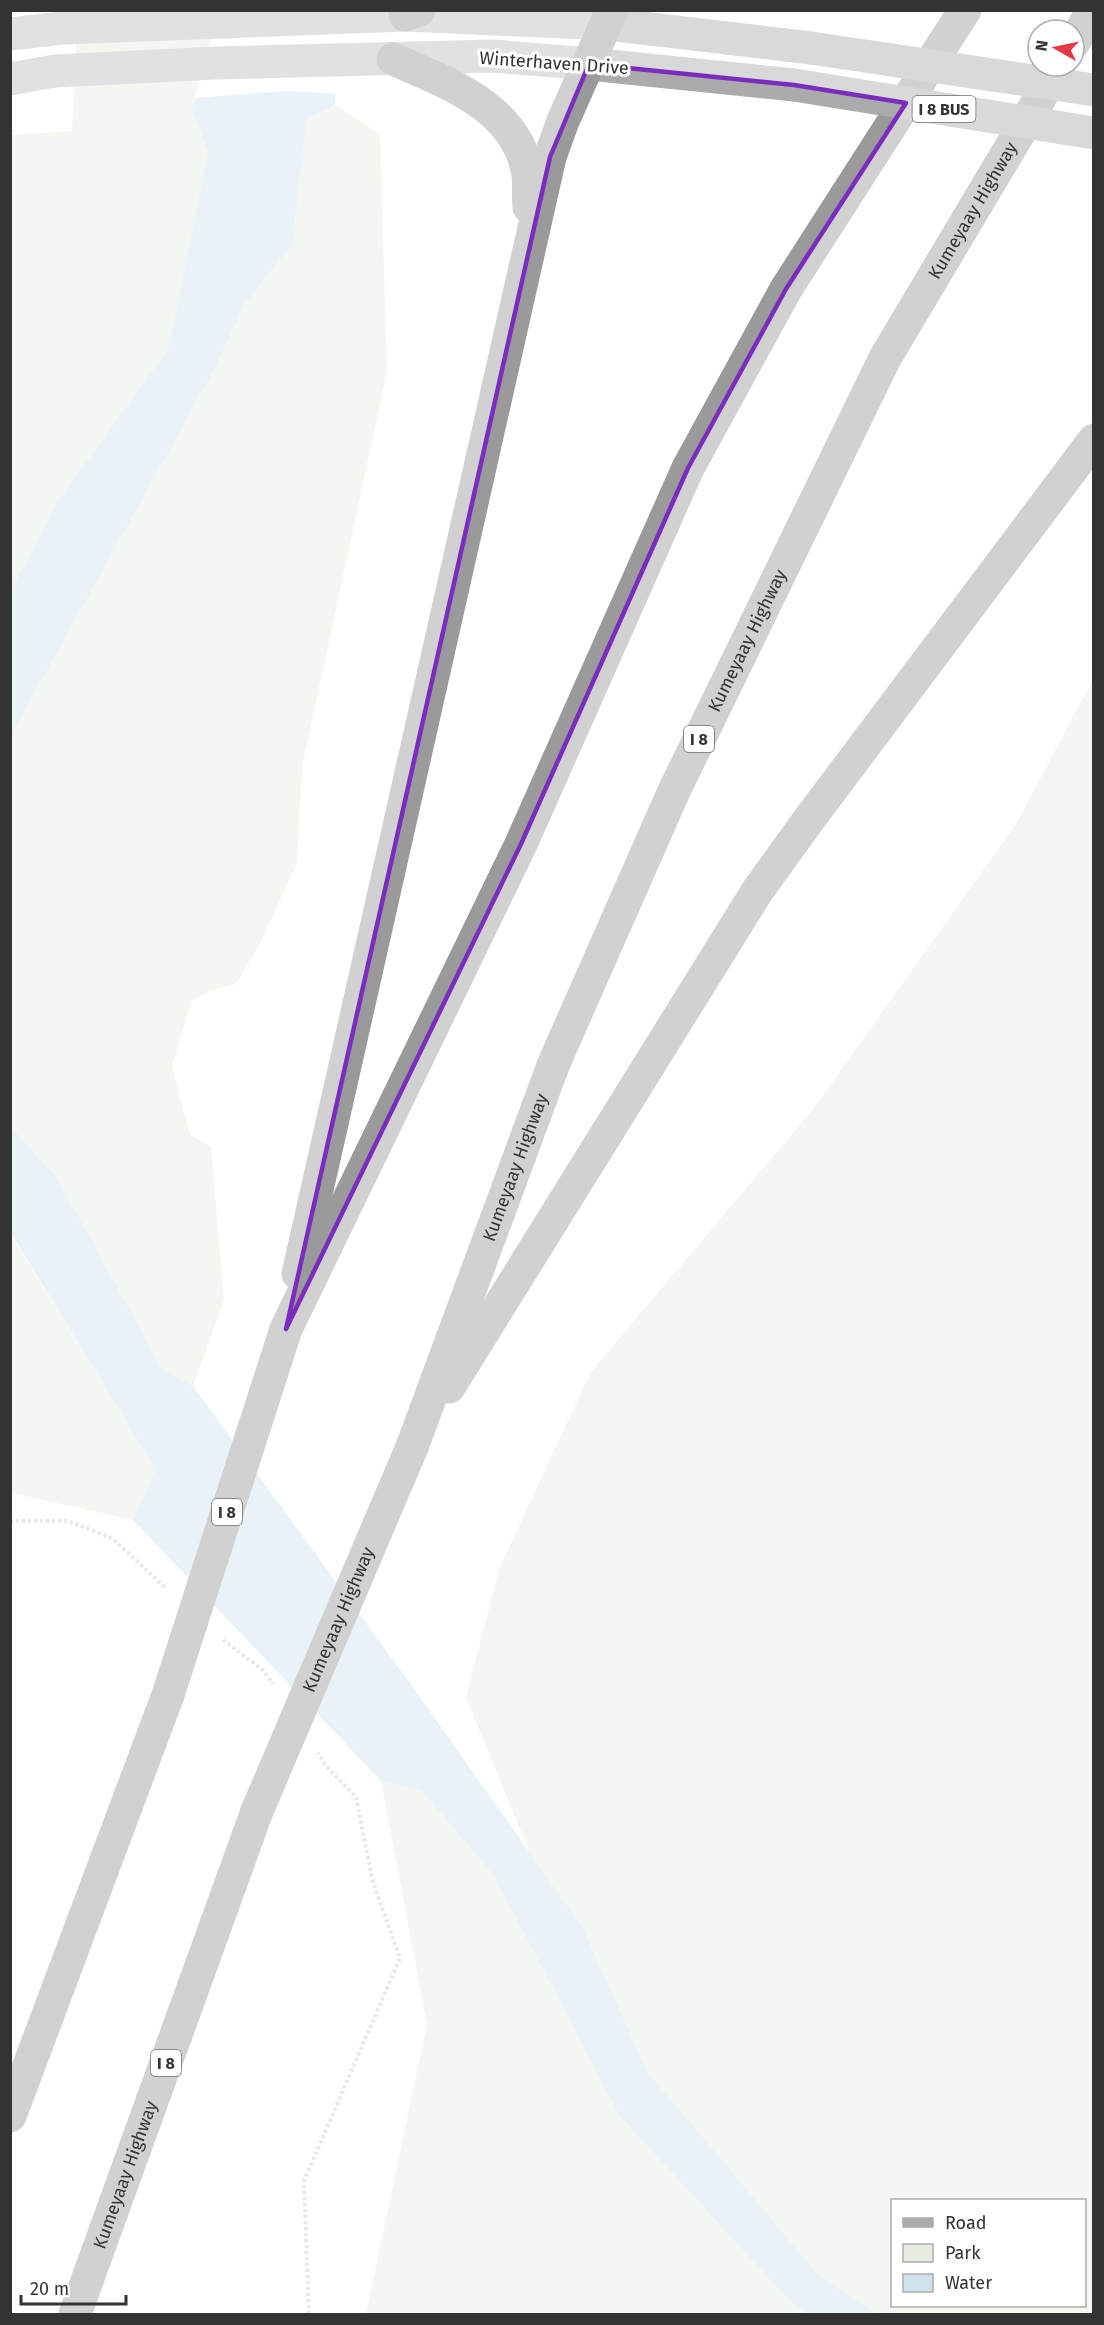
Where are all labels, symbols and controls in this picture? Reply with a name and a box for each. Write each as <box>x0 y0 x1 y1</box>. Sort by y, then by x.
north arrow <box>1026 18 1086 78</box>
text: N <box>1031 39 1052 52</box>
street label: Winterhaven Drive <box>479 47 629 79</box>
road number: I 8 BUS <box>912 96 976 122</box>
street label: Kumeyaay Highway <box>923 138 1022 283</box>
street label: Kumeyaay Highway <box>703 566 791 716</box>
road number: I 8 <box>684 726 714 752</box>
street label: Kumeyaay Highway <box>478 1090 553 1244</box>
road number: I 8 <box>212 1499 242 1525</box>
street label: Kumeyaay Highway <box>298 1543 379 1696</box>
road number: I 8 <box>151 2050 181 2076</box>
street label: Kumeyaay Highway <box>88 2098 162 2252</box>
legend <box>891 2199 1086 2307</box>
text: Road <box>945 2212 987 2234</box>
text: Park <box>945 2242 981 2264</box>
scale bar <box>21 2268 126 2306</box>
text: Water <box>945 2272 992 2294</box>
text: 20 m <box>30 2278 69 2300</box>

